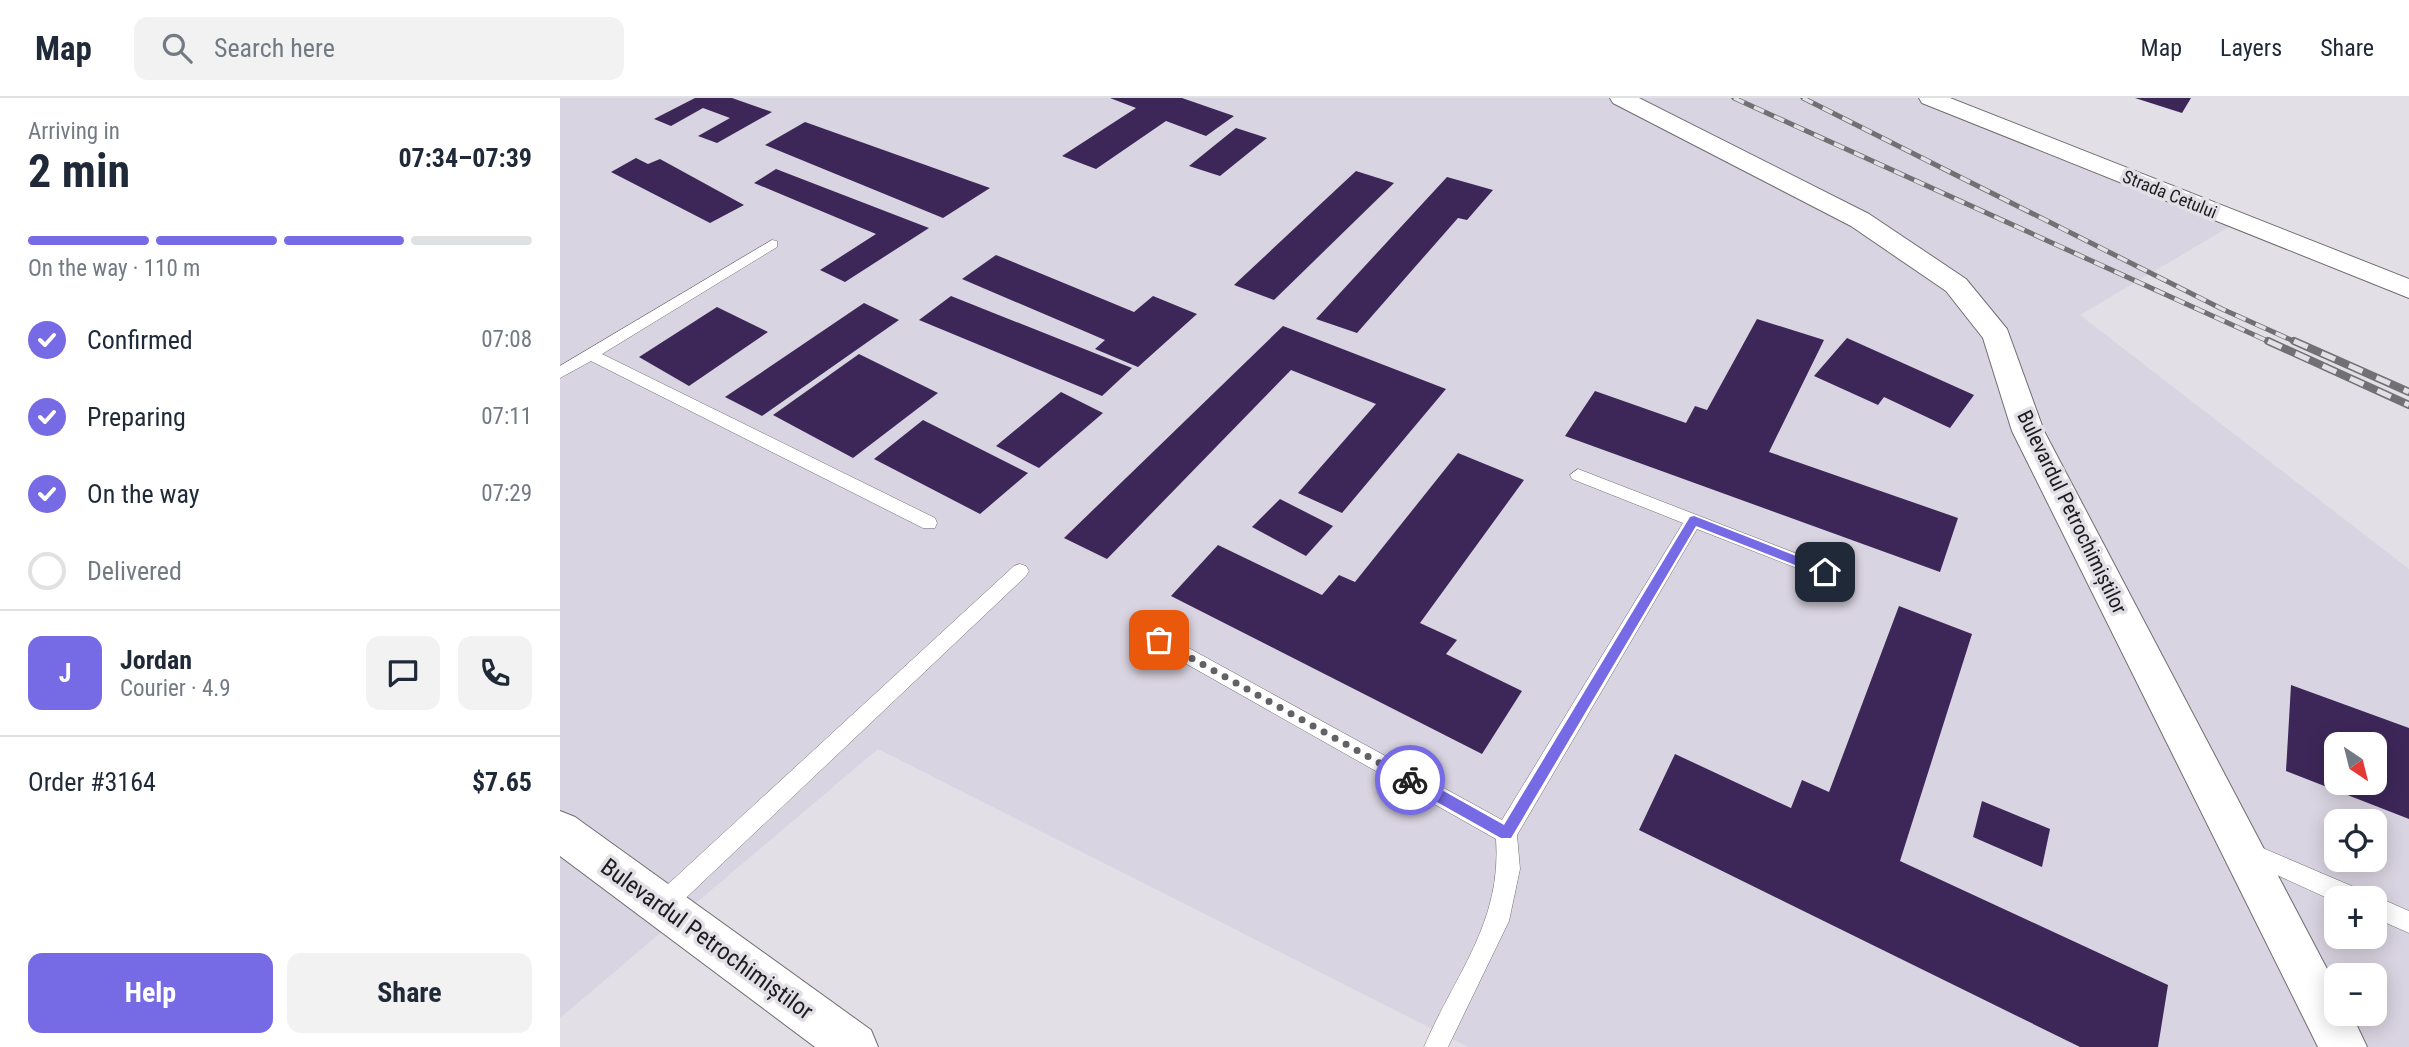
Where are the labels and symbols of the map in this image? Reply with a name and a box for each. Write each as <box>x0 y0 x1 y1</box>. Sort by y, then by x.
street label: Strada Cetului <box>2120 166 2220 222</box>
street label: Bulevardul Petrochimiștilor <box>2012 406 2132 618</box>
pin <box>1795 542 1855 602</box>
pin <box>1129 610 1189 670</box>
north arrow <box>2324 732 2387 794</box>
courier <box>1375 745 1445 815</box>
street label: Bulevardul Petrochimiștilor <box>595 853 819 1025</box>

